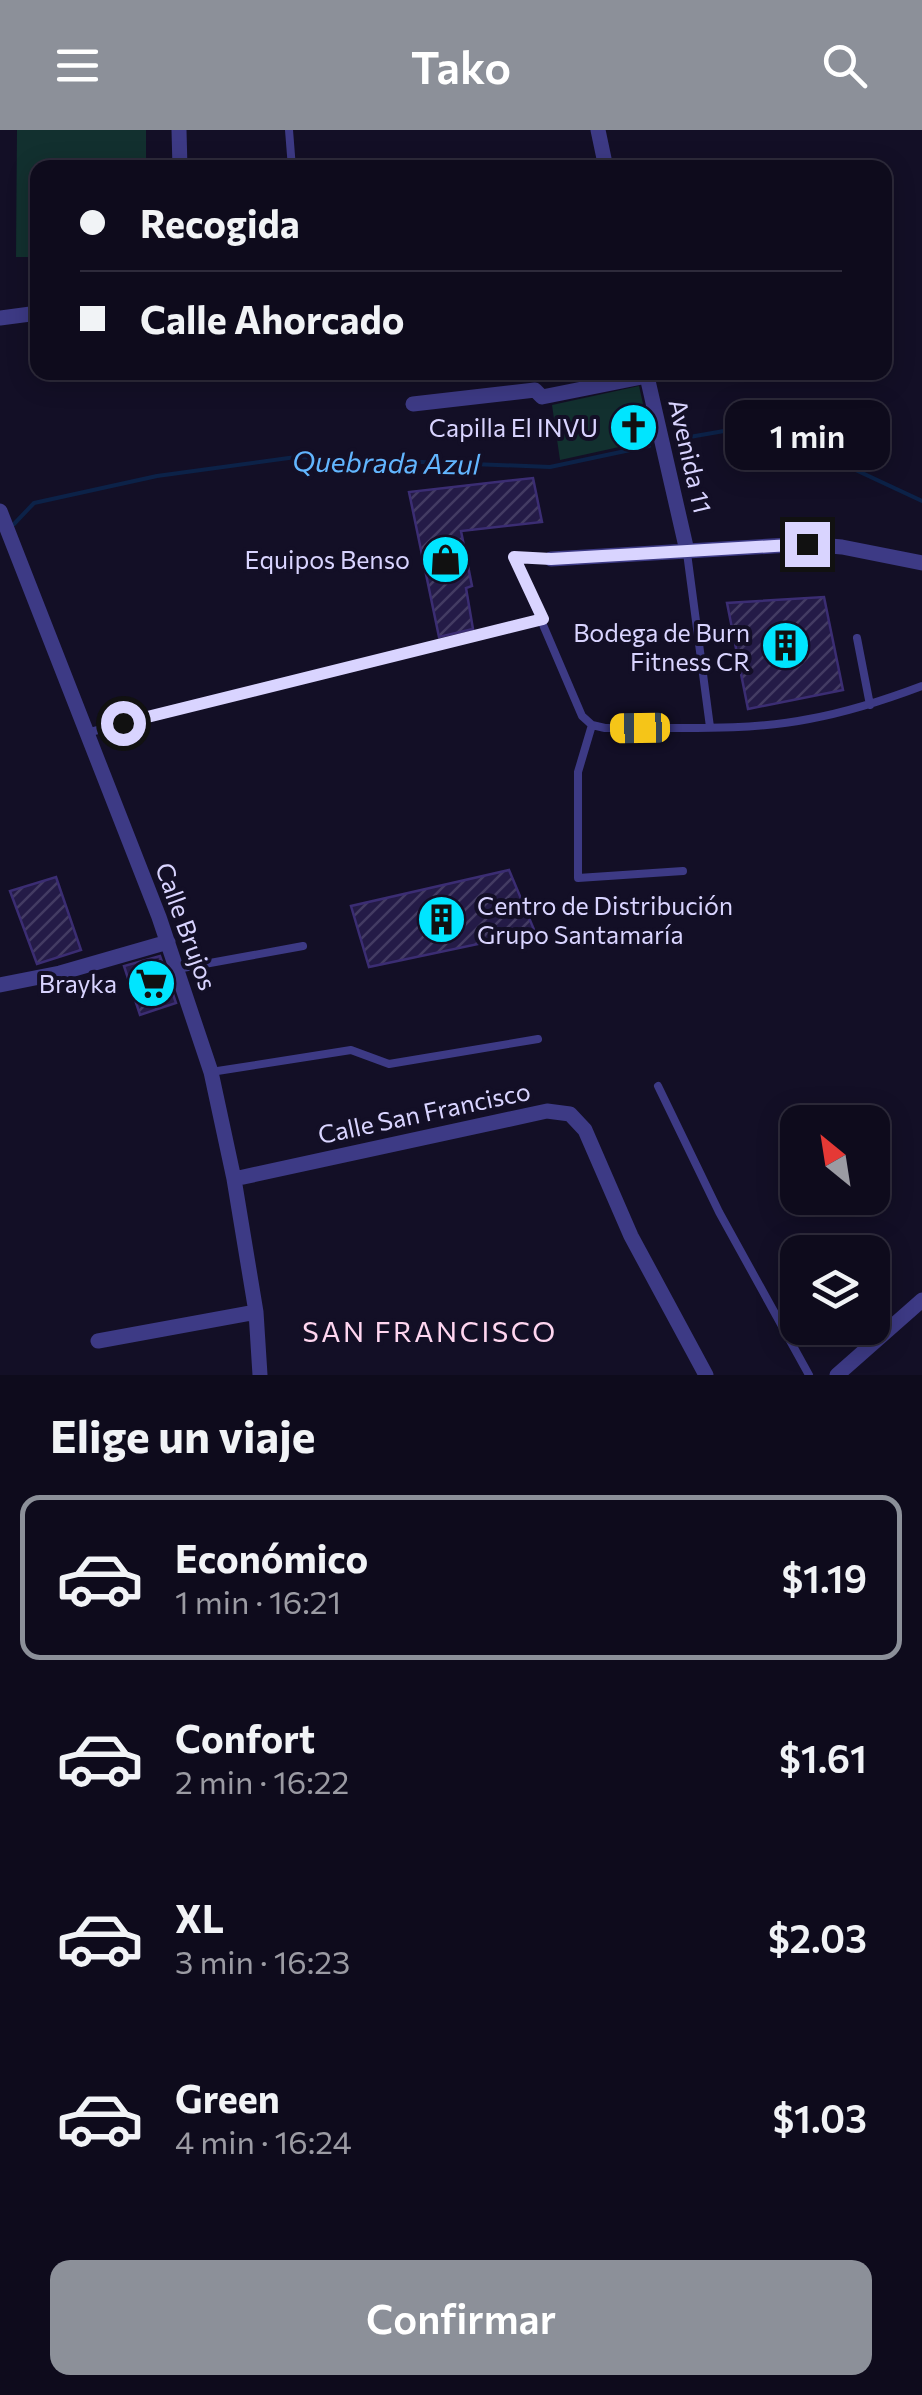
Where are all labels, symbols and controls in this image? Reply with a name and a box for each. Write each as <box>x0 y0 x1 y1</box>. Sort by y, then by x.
icon: menu <box>50 38 105 93</box>
text: Tako <box>411 38 511 93</box>
icon: search <box>817 38 872 93</box>
text: Recogida <box>140 199 300 246</box>
text: Calle Ahorcado <box>140 295 405 342</box>
street label: Avenida 11 <box>663 396 719 516</box>
callout: 1 min <box>724 399 890 469</box>
church icon: Capilla El INVU <box>607 401 659 453</box>
place label: Capilla El INVU <box>429 412 598 442</box>
text: 1 min <box>770 415 845 455</box>
water label: Quebrada Azul <box>292 443 481 481</box>
route end <box>785 522 830 567</box>
shop icon: Equipos Benso <box>419 533 471 585</box>
place label: Equipos Benso <box>245 544 410 574</box>
place label: Bodega de Burn Fitness CR <box>573 617 750 676</box>
building icon: Bodega de Burn Fitness CR <box>759 620 811 672</box>
route start <box>101 701 146 746</box>
car <box>610 712 670 744</box>
street label: Calle Brujos <box>150 858 224 994</box>
place label: Centro de Distribución Grupo Santamaría <box>477 890 733 949</box>
building icon: Centro de Distribución Grupo Santamaría <box>416 893 468 945</box>
supermarket icon: Brayka <box>126 957 178 1009</box>
place label: Brayka <box>39 968 117 998</box>
street label: Calle San Francisco <box>315 1075 533 1149</box>
north arrow <box>780 1105 890 1215</box>
map controls <box>780 1105 890 1345</box>
button: layers <box>780 1235 890 1345</box>
district label: SAN FRANCISCO <box>302 1314 558 1348</box>
text: Elige un viaje <box>50 1407 315 1462</box>
icon: car <box>55 1533 145 1623</box>
text: Económico <box>175 1534 368 1581</box>
text: $1.19 <box>781 1554 867 1601</box>
text: 1 min · 16:21 <box>175 1581 341 1621</box>
icon: car <box>55 1713 145 1803</box>
text: Confort <box>175 1714 315 1761</box>
text: $1.61 <box>779 1734 867 1781</box>
text: 2 min · 16:22 <box>175 1761 349 1801</box>
icon: car <box>55 1893 145 1983</box>
text: XL <box>175 1894 224 1941</box>
text: $2.03 <box>768 1914 867 1961</box>
text: 3 min · 16:23 <box>175 1941 350 1981</box>
icon: car <box>55 2073 145 2163</box>
text: Green <box>175 2074 280 2121</box>
text: $1.03 <box>772 2094 867 2141</box>
text: 4 min · 16:24 <box>175 2121 352 2161</box>
button: Confirmar <box>50 2260 872 2375</box>

